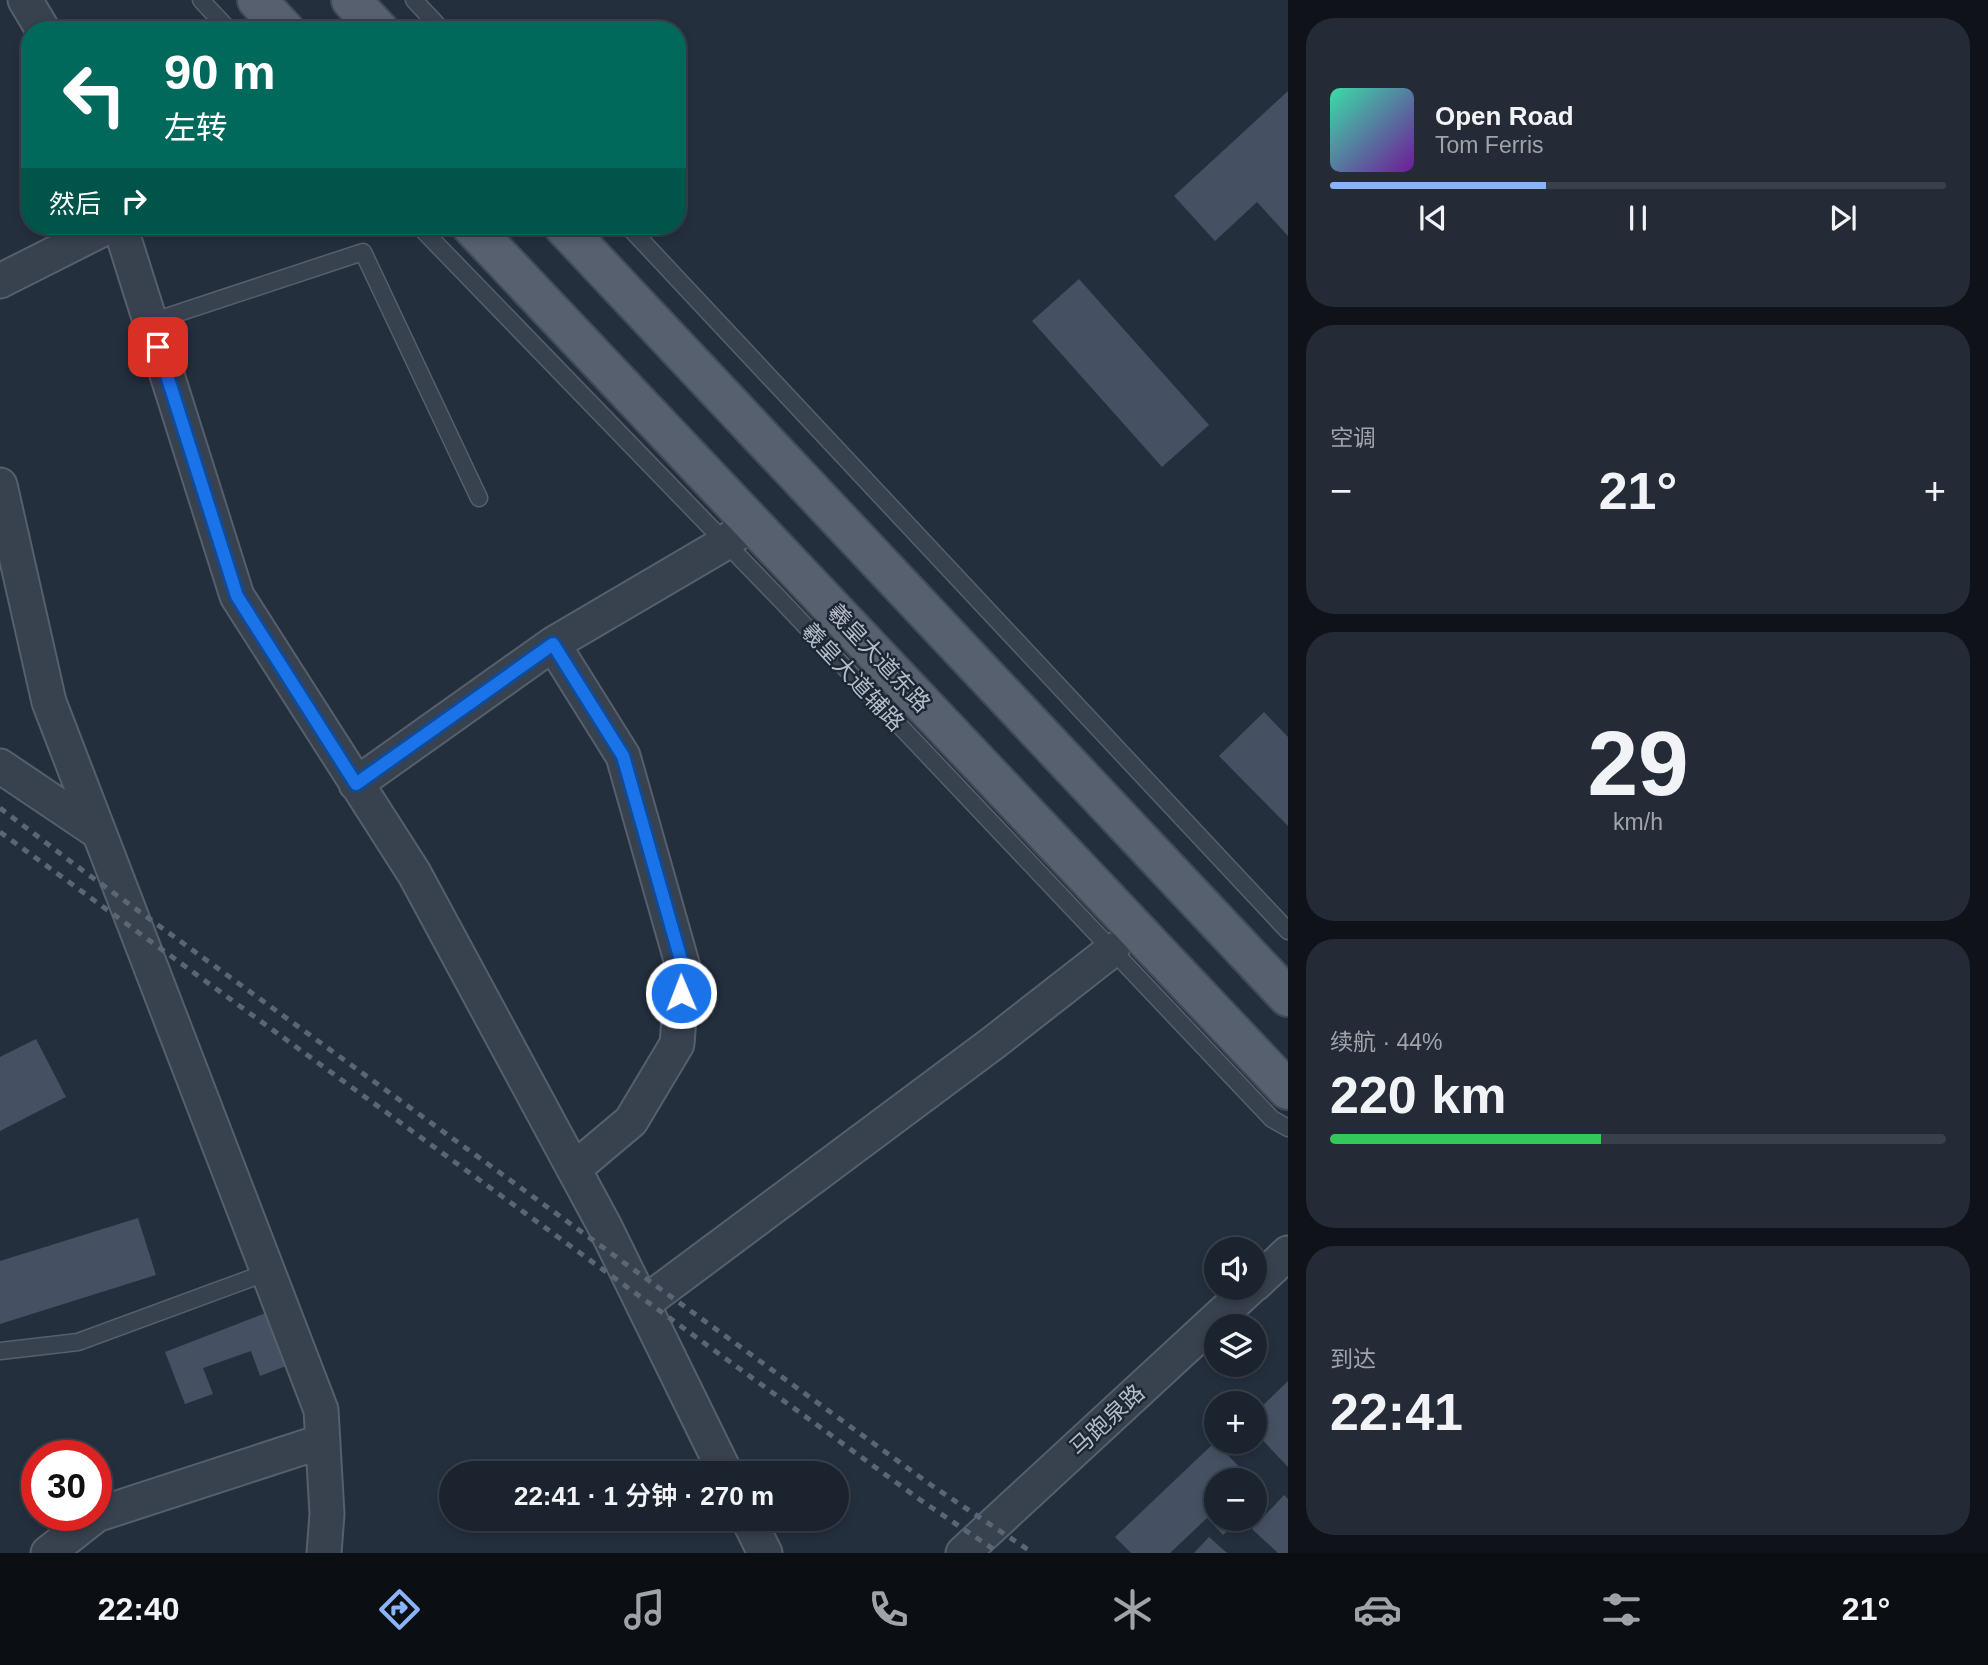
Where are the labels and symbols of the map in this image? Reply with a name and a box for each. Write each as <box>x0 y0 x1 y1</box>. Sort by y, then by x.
pin <box>128 317 188 377</box>
street label: 羲皇大道东路 <box>822 599 936 717</box>
street label: 羲皇大道辅路 <box>796 618 910 736</box>
position arrow <box>644 956 718 1030</box>
street label: 马跑泉路 <box>1064 1379 1150 1461</box>
speed limit sign: 30 <box>21 1440 112 1531</box>

